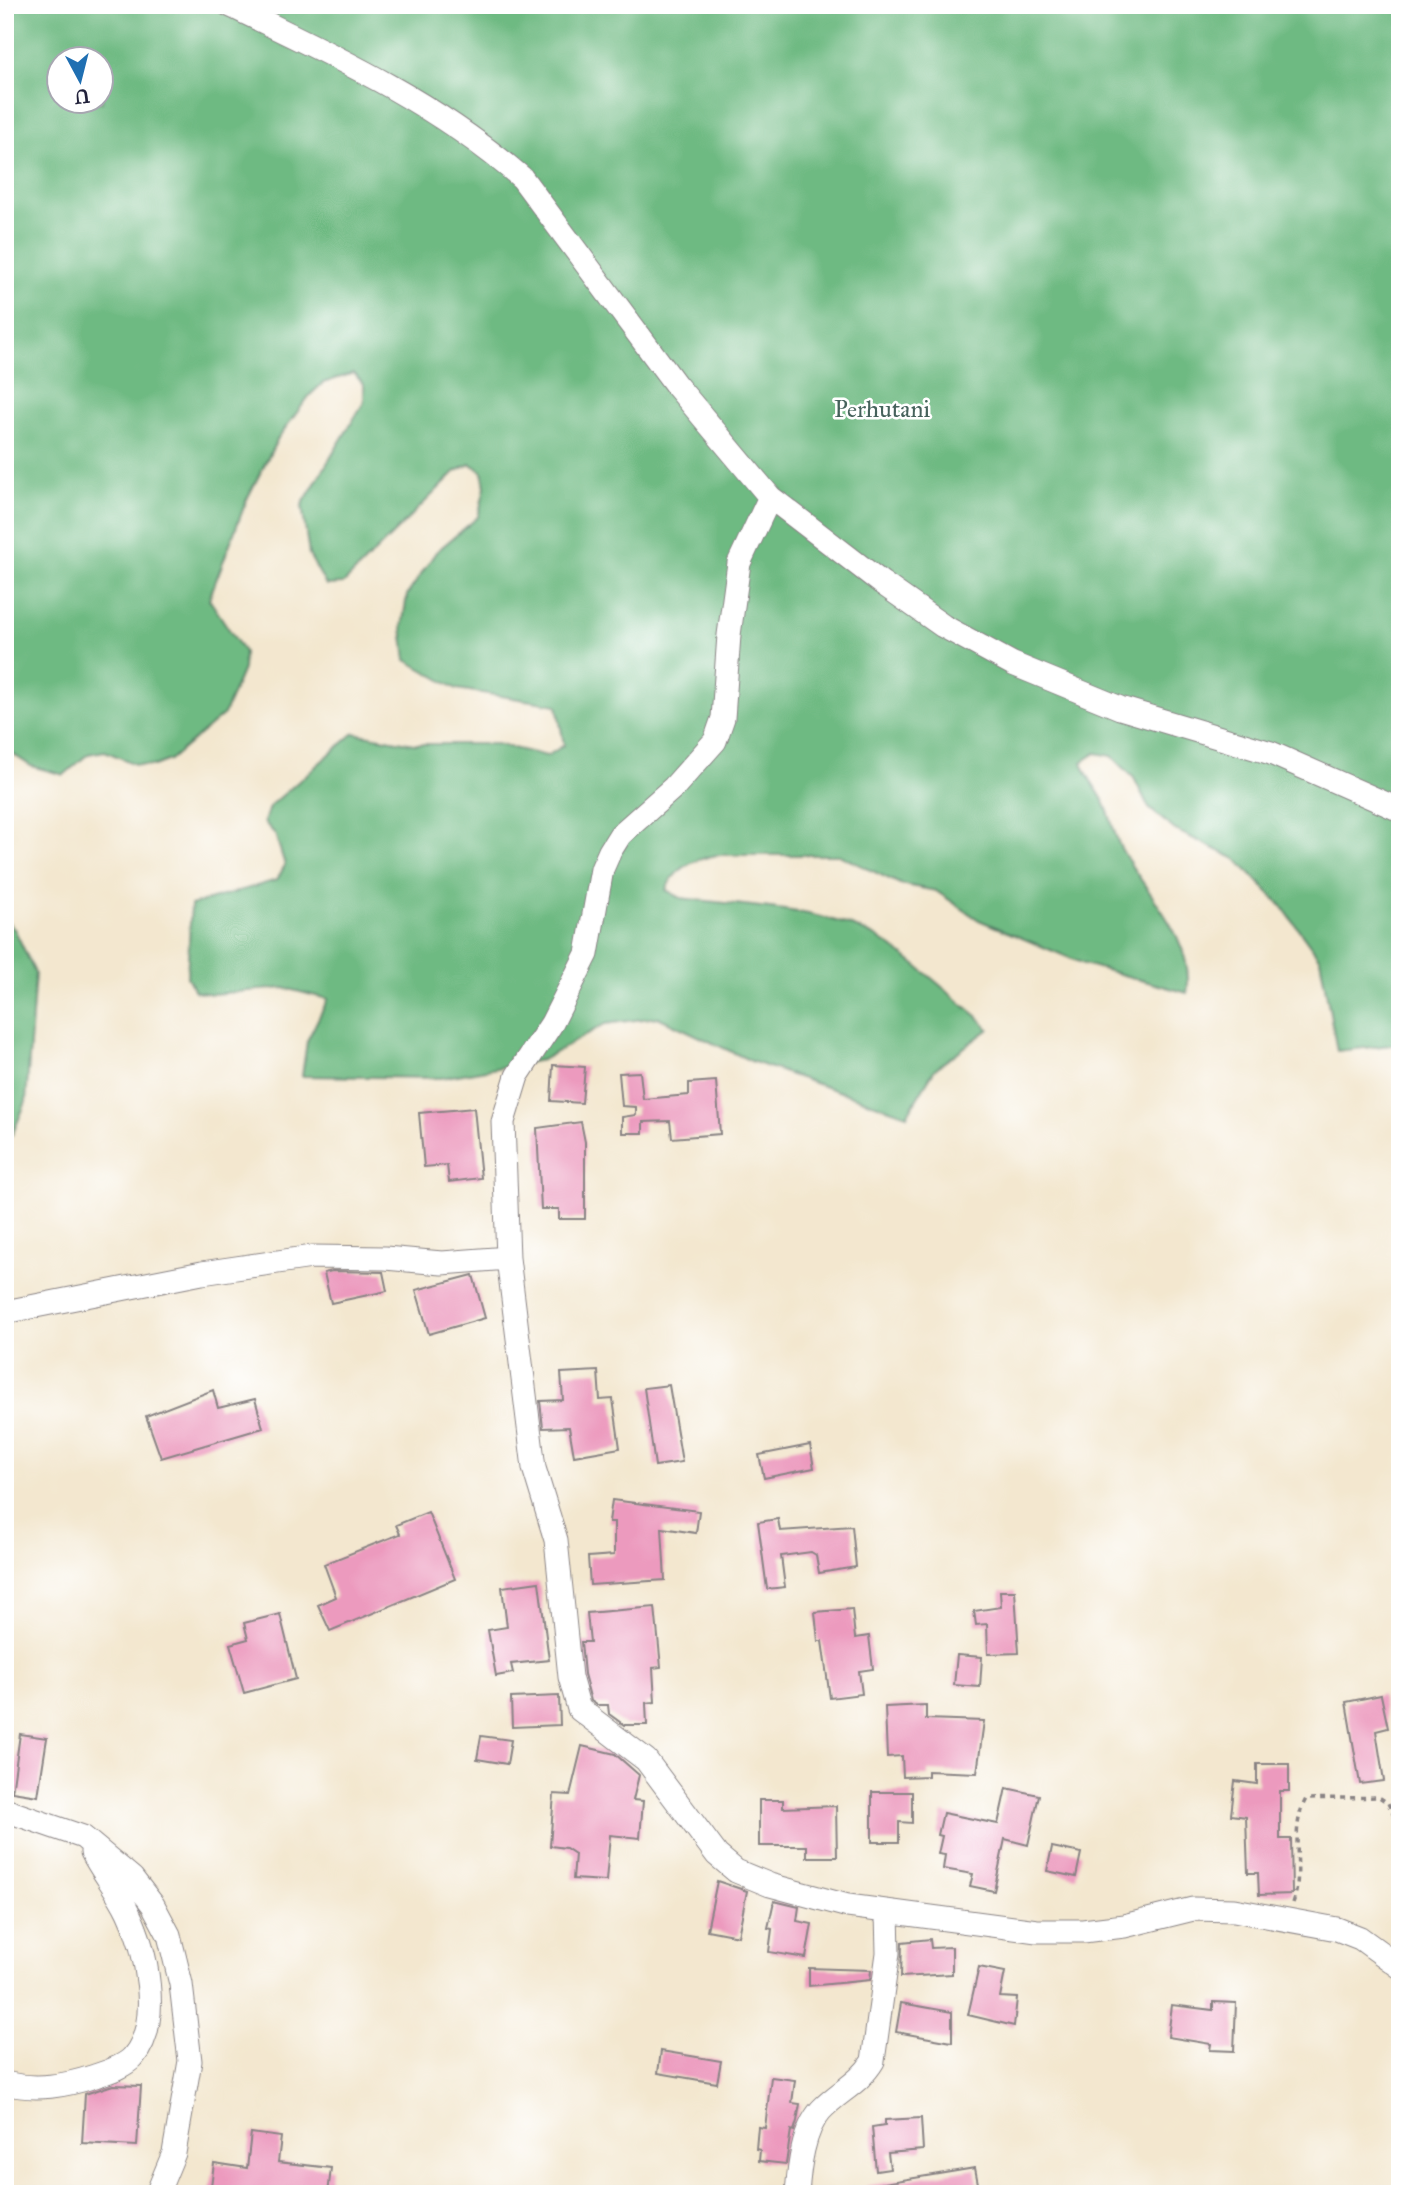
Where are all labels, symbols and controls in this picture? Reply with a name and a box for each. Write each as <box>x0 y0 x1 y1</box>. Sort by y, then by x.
north arrow <box>46 46 116 116</box>
text: U <box>72 84 91 109</box>
park label: Perhutani <box>834 394 930 424</box>

